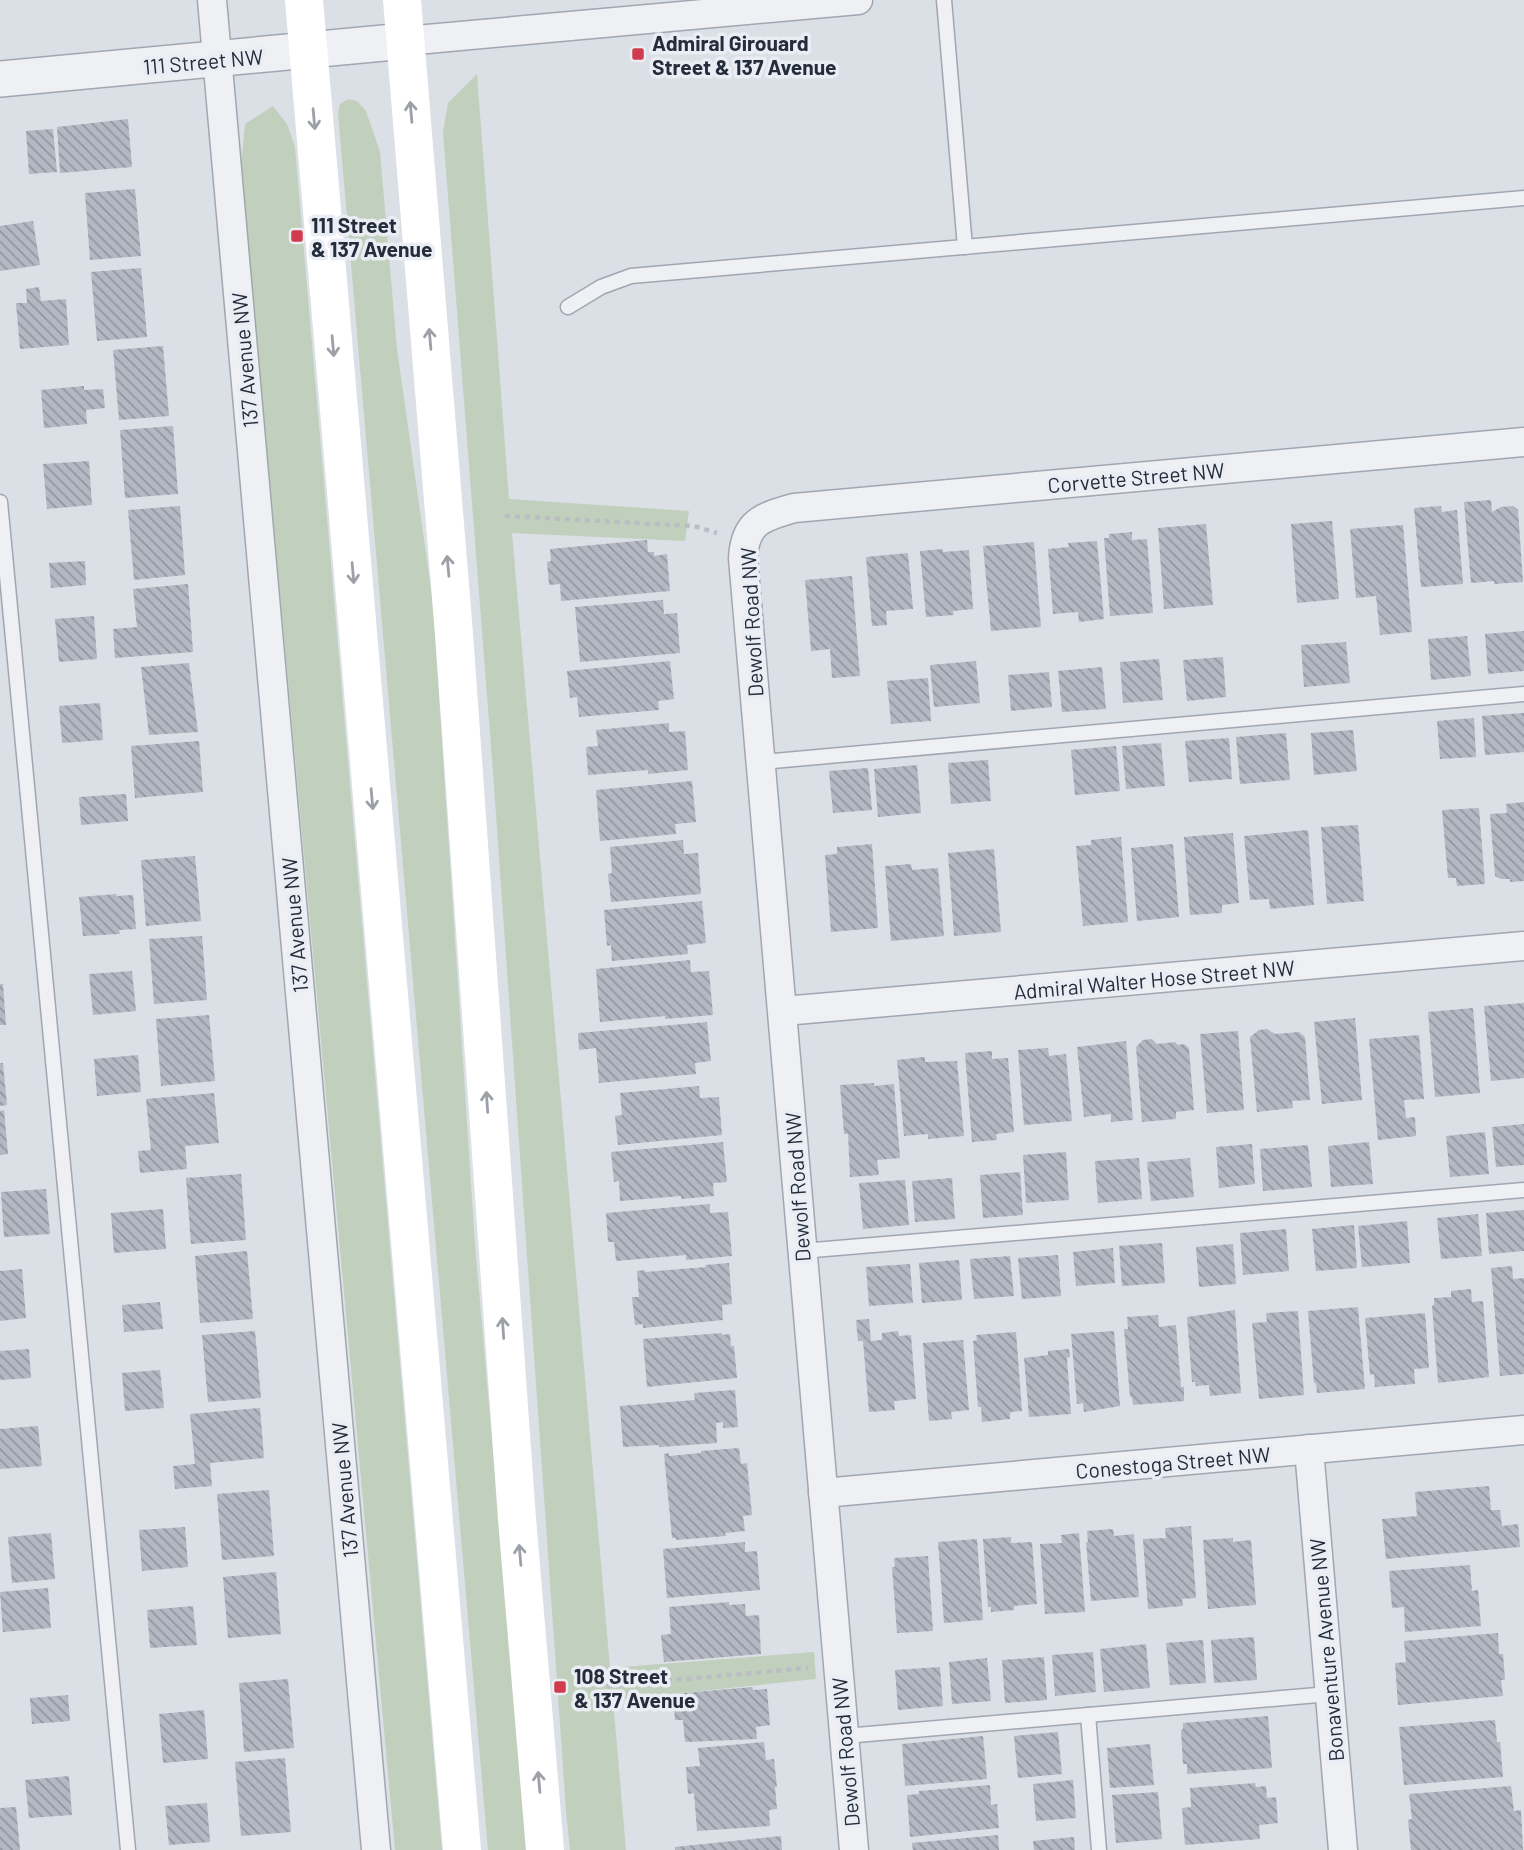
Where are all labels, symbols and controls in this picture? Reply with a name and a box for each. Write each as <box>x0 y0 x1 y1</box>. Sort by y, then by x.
place label: Admiral Girouard Street & 137 Avenue <box>652 30 837 79</box>
street label: 111 Street NW <box>142 43 264 79</box>
marker: Admiral Girouard Street & 137 Avenue <box>630 46 646 62</box>
one-way arrow <box>404 102 417 124</box>
one-way arrow <box>308 108 321 130</box>
place label: 111 Street & 137 Avenue <box>311 212 432 261</box>
marker: 111 Street & 137 Avenue <box>289 228 305 244</box>
street label: 137 Avenue NW <box>226 291 262 429</box>
one-way arrow <box>423 328 436 351</box>
one-way arrow <box>327 334 340 357</box>
street label: Corvette Street NW <box>1046 457 1226 497</box>
street label: Dewolf Road NW <box>735 546 767 698</box>
one-way arrow <box>441 555 454 578</box>
one-way arrow <box>347 561 360 584</box>
one-way arrow <box>366 788 379 810</box>
street label: 137 Avenue NW <box>276 856 312 994</box>
street label: Admiral Walter Hose Street NW <box>1012 954 1296 1004</box>
one-way arrow <box>480 1091 493 1113</box>
street label: Dewolf Road NW <box>779 1111 815 1263</box>
one-way arrow <box>496 1318 509 1340</box>
street label: 137 Avenue NW <box>326 1421 362 1559</box>
street label: Conestoga Street NW <box>1075 1441 1271 1483</box>
street label: Bonaventure Avenue NW <box>1304 1537 1348 1763</box>
one-way arrow <box>513 1545 526 1567</box>
place label: 108 Street & 137 Avenue <box>574 1663 695 1712</box>
street label: Dewolf Road NW <box>826 1676 864 1828</box>
marker: 108 Street & 137 Avenue <box>552 1679 568 1695</box>
one-way arrow <box>532 1771 545 1794</box>

